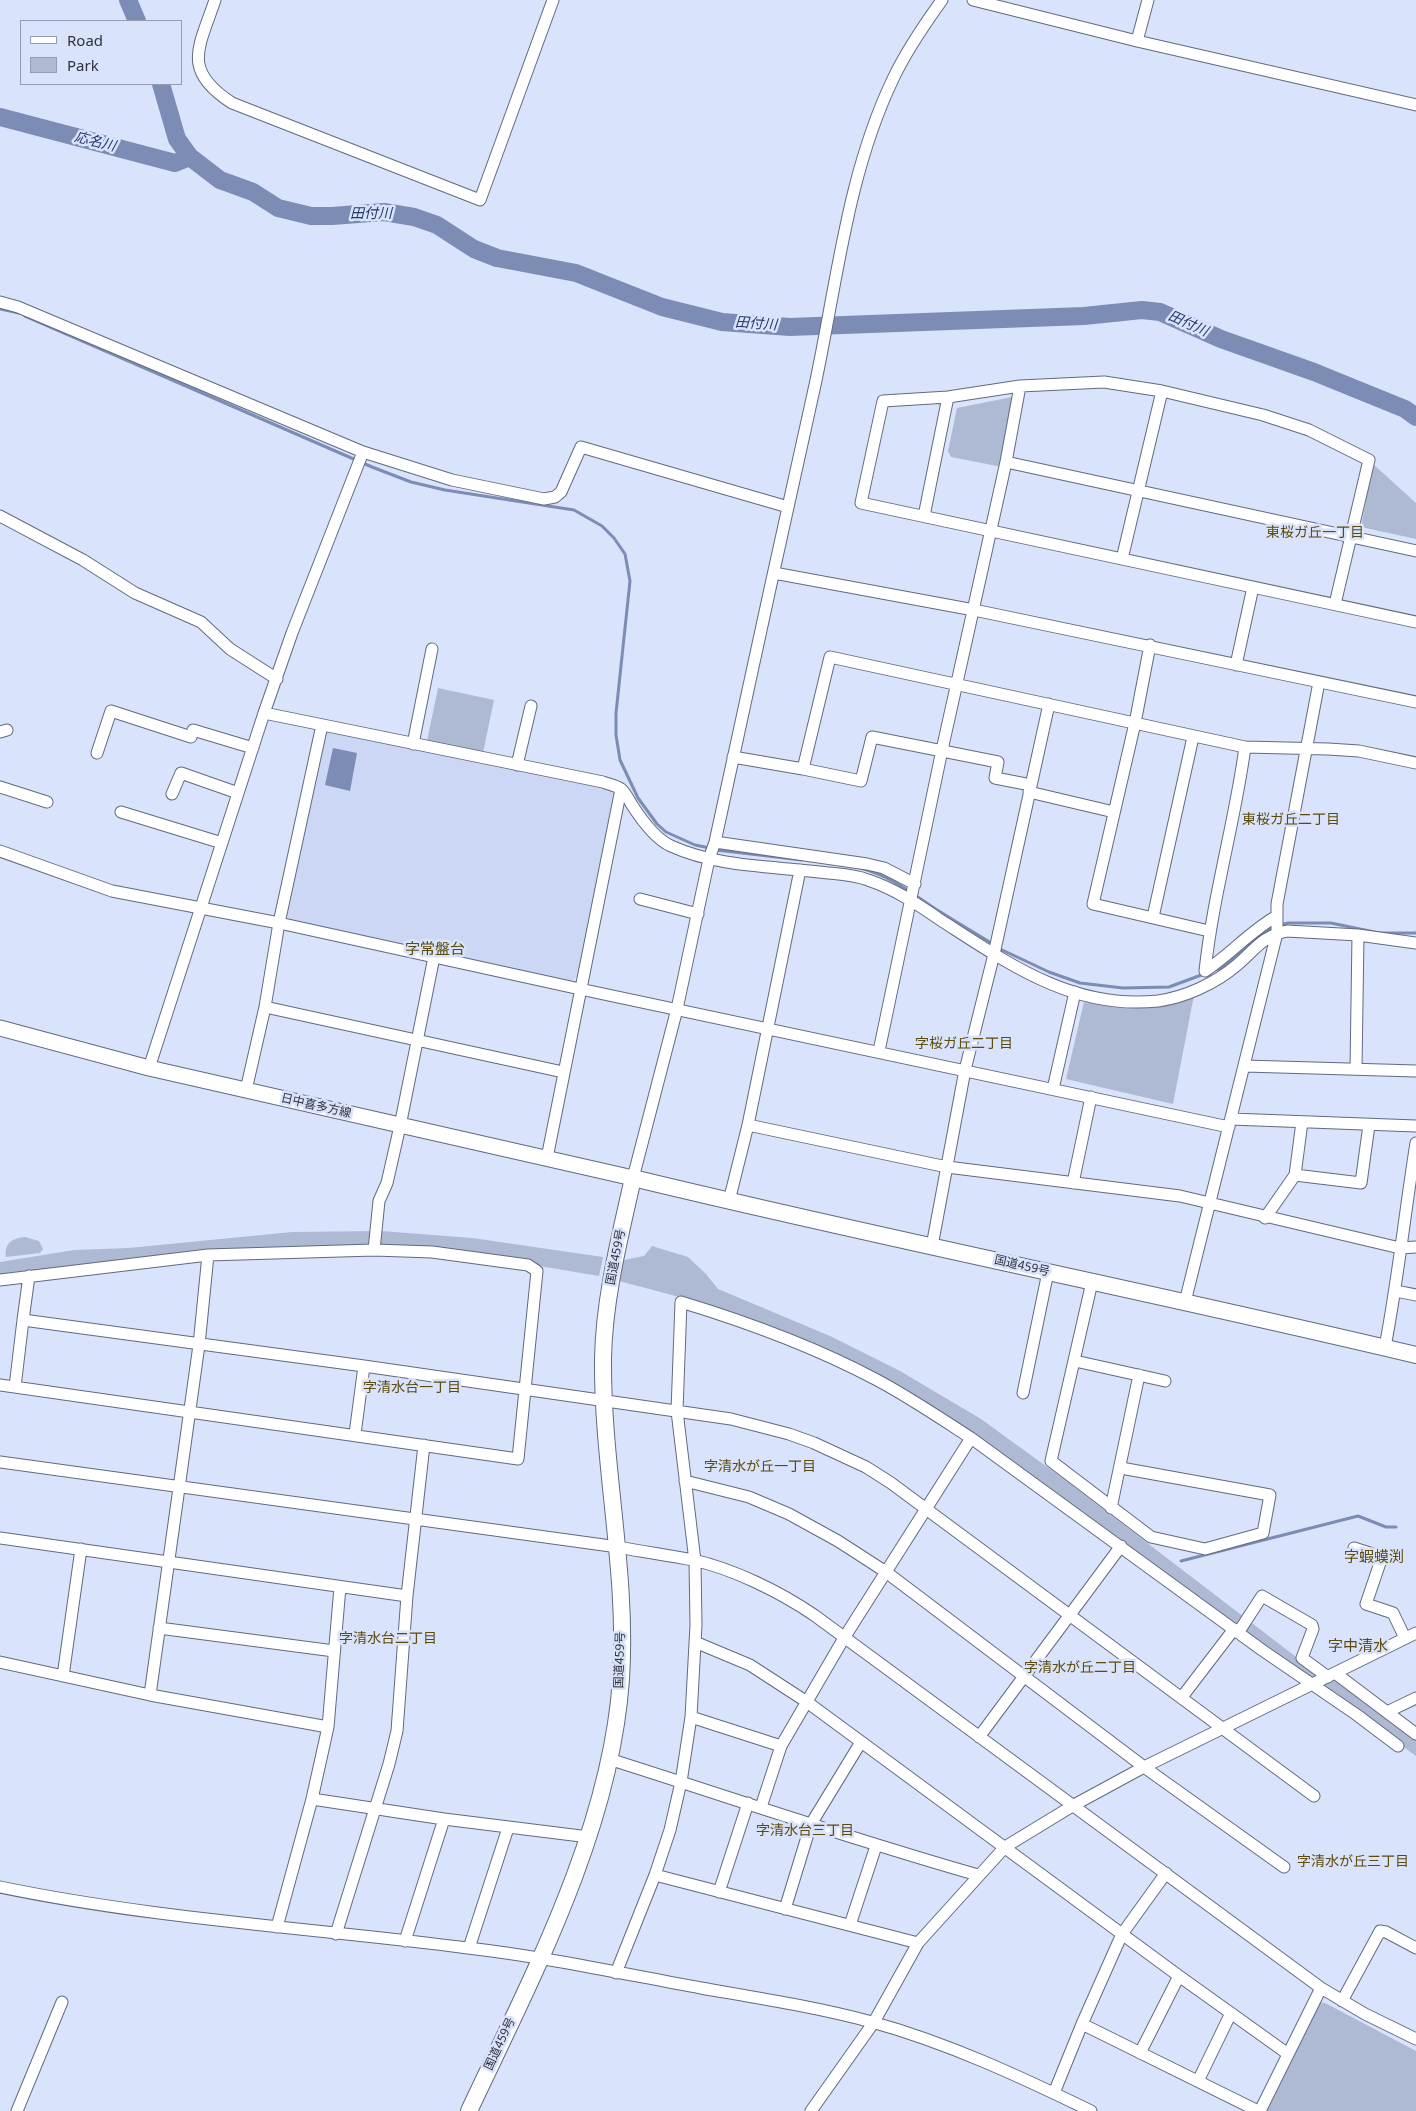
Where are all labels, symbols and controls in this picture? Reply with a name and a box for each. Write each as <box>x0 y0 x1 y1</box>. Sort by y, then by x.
legend <box>20 20 182 85</box>
text: Road <box>67 30 103 50</box>
text: Park <box>67 55 99 75</box>
water label: 応名川 <box>73 129 117 155</box>
water label: 田付川 <box>350 206 392 222</box>
water label: 田付川 <box>1165 308 1211 340</box>
water label: 田付川 <box>734 314 778 334</box>
district label: 東桜ガ丘一丁目 <box>1266 525 1364 541</box>
district label: 東桜ガ丘二丁目 <box>1242 812 1340 828</box>
district label: 字常盤台 <box>405 941 465 959</box>
district label: 字桜ガ丘二丁目 <box>915 1036 1013 1052</box>
street label: 日中喜多方線 <box>279 1091 353 1121</box>
street label: 国道459号 <box>604 1228 628 1286</box>
street label: 国道459号 <box>993 1253 1051 1279</box>
district label: 字清水台一丁目 <box>363 1380 461 1396</box>
district label: 字清水が丘一丁目 <box>704 1459 816 1475</box>
district label: 字蝦蟆渕 <box>1344 1549 1404 1567</box>
district label: 字清水台二丁目 <box>339 1631 437 1647</box>
street label: 国道459号 <box>612 1631 628 1689</box>
district label: 字中清水 <box>1328 1638 1388 1656</box>
district label: 字清水が丘二丁目 <box>1024 1660 1136 1676</box>
district label: 字清水台三丁目 <box>756 1823 854 1839</box>
district label: 字清水が丘三丁目 <box>1297 1854 1409 1870</box>
street label: 国道459号 <box>482 2015 518 2073</box>

